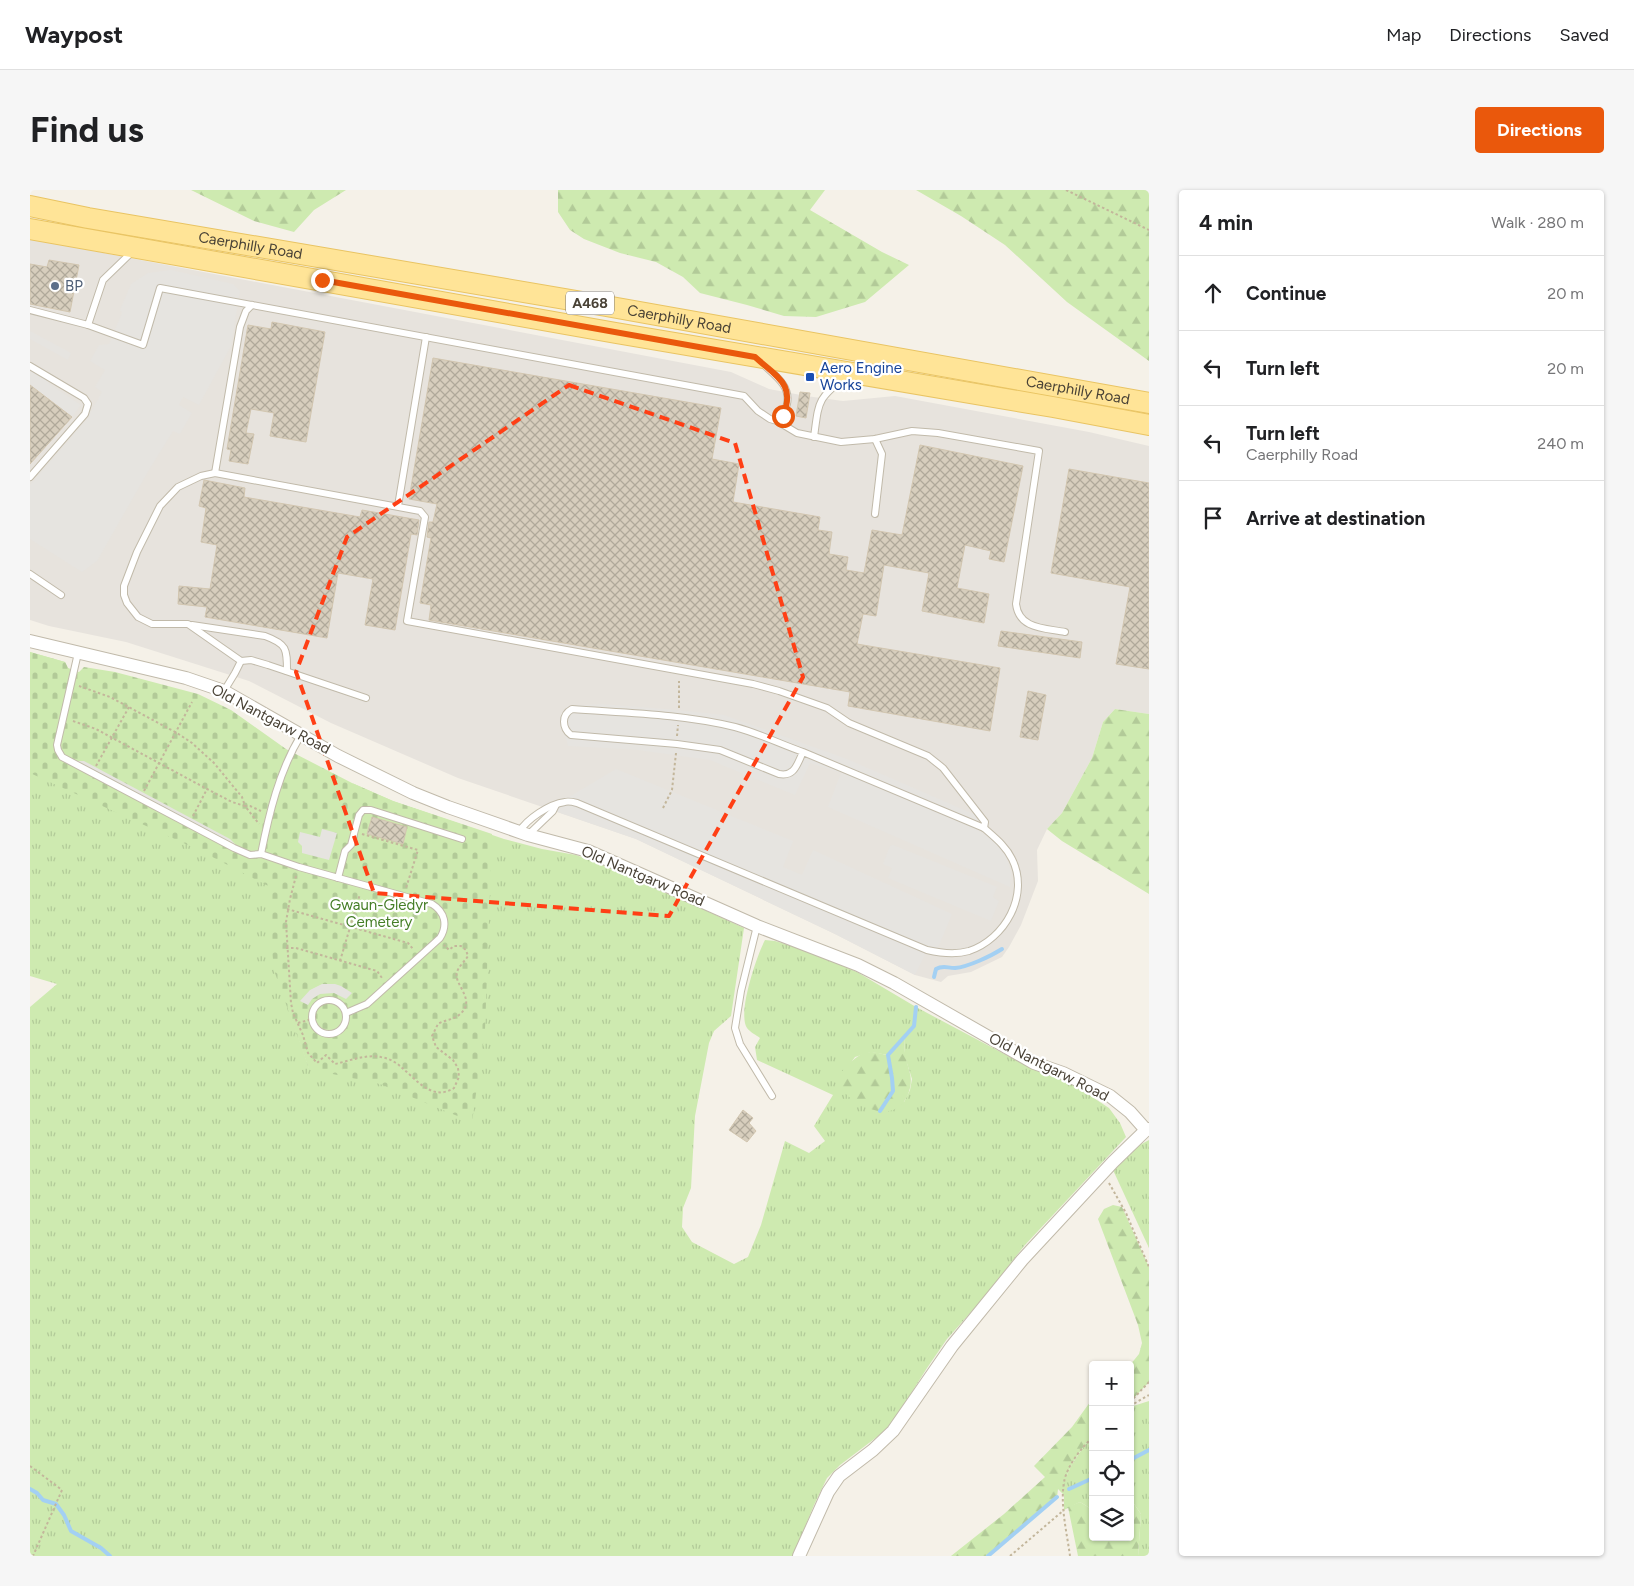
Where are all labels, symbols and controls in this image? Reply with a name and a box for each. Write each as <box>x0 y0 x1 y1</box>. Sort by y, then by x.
text: Waypost <box>25 20 123 49</box>
text: Map <box>1386 24 1421 46</box>
text: Directions <box>1449 24 1531 46</box>
text: Saved <box>1559 24 1609 46</box>
button: Directions <box>1475 107 1604 153</box>
text: Find us <box>30 109 144 151</box>
text: 4 min <box>1199 210 1253 235</box>
text: Walk · 280 m <box>1491 213 1584 232</box>
street label: Caerphilly Road <box>197 228 304 263</box>
route end <box>311 269 334 292</box>
place label: BP <box>65 277 83 295</box>
icon: ahead <box>1199 279 1227 307</box>
marker: BP <box>49 280 61 292</box>
text: Continue <box>1246 282 1326 305</box>
text: 20 m <box>1547 284 1584 303</box>
road number: A468 <box>566 292 614 315</box>
street label: Caerphilly Road <box>626 301 733 337</box>
icon: left <box>1199 354 1227 382</box>
text: Turn left <box>1246 357 1320 380</box>
place label: Aero Engine Works <box>820 359 902 394</box>
text: 20 m <box>1547 359 1584 378</box>
marker: Aero Engine Works <box>804 371 816 383</box>
street label: Caerphilly Road <box>1024 372 1131 408</box>
route start <box>772 405 795 428</box>
text: Turn left <box>1246 422 1320 445</box>
icon: left <box>1199 429 1227 457</box>
text: 240 m <box>1537 434 1584 453</box>
text: Caerphilly Road <box>1246 445 1358 464</box>
icon: arrive <box>1199 504 1227 532</box>
text: Arrive at destination <box>1246 507 1425 530</box>
street label: Old Nantgarw Road <box>208 680 334 758</box>
street label: Old Nantgarw Road <box>579 842 707 910</box>
park label: Gwaun-Gledyr Cemetery <box>330 896 428 931</box>
street label: Old Nantgarw Road <box>986 1029 1112 1105</box>
map controls <box>1089 1361 1134 1541</box>
button: + <box>1089 1361 1134 1406</box>
button: − <box>1089 1406 1134 1451</box>
button: locate <box>1089 1451 1134 1496</box>
button: layers <box>1089 1496 1134 1541</box>

